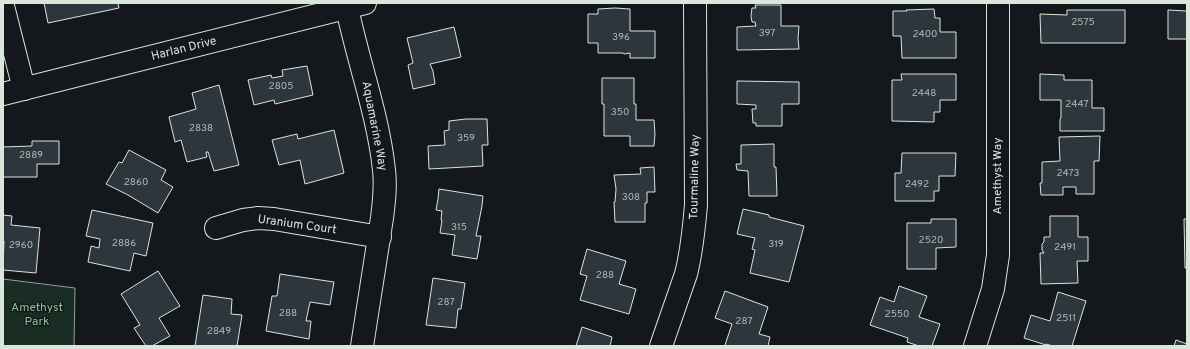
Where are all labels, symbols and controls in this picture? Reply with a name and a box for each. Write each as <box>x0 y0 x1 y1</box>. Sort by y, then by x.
house number: 2575 <box>1071 16 1095 29</box>
house number: 397 <box>759 27 775 40</box>
house number: 2400 <box>913 28 938 41</box>
house number: 396 <box>612 31 630 44</box>
street label: Harlan Drive <box>150 33 218 65</box>
house number: 2805 <box>269 80 293 93</box>
street label: Aquamarine Way <box>357 80 391 172</box>
house number: 2448 <box>912 87 936 100</box>
house number: 2447 <box>1065 98 1089 111</box>
house number: 350 <box>611 106 629 119</box>
house number: 2838 <box>189 122 213 135</box>
house number: 359 <box>457 132 475 145</box>
street label: Tourmaline Way <box>686 134 704 220</box>
street label: Amethyst Way <box>990 137 1006 215</box>
house number: 2889 <box>19 149 43 162</box>
house number: 2473 <box>1056 167 1080 180</box>
house number: 2860 <box>124 176 148 189</box>
house number: 2492 <box>905 178 929 191</box>
house number: 308 <box>622 191 640 204</box>
street label: Uranium Court <box>257 212 337 238</box>
house number: 315 <box>451 221 467 234</box>
house number: 2520 <box>919 234 943 247</box>
house number: 2886 <box>112 237 136 250</box>
house number: 319 <box>768 238 784 251</box>
house number: 2960 <box>9 239 33 252</box>
house number: 2491 <box>1054 241 1076 254</box>
house number: 288 <box>596 269 614 282</box>
house number: 287 <box>437 296 455 309</box>
park label: Amethyst Park <box>11 300 63 330</box>
house number: 288 <box>279 307 297 320</box>
house number: 2550 <box>885 308 909 321</box>
house number: 2511 <box>1056 312 1076 325</box>
house number: 287 <box>735 315 753 328</box>
house number: 2849 <box>207 325 231 338</box>

